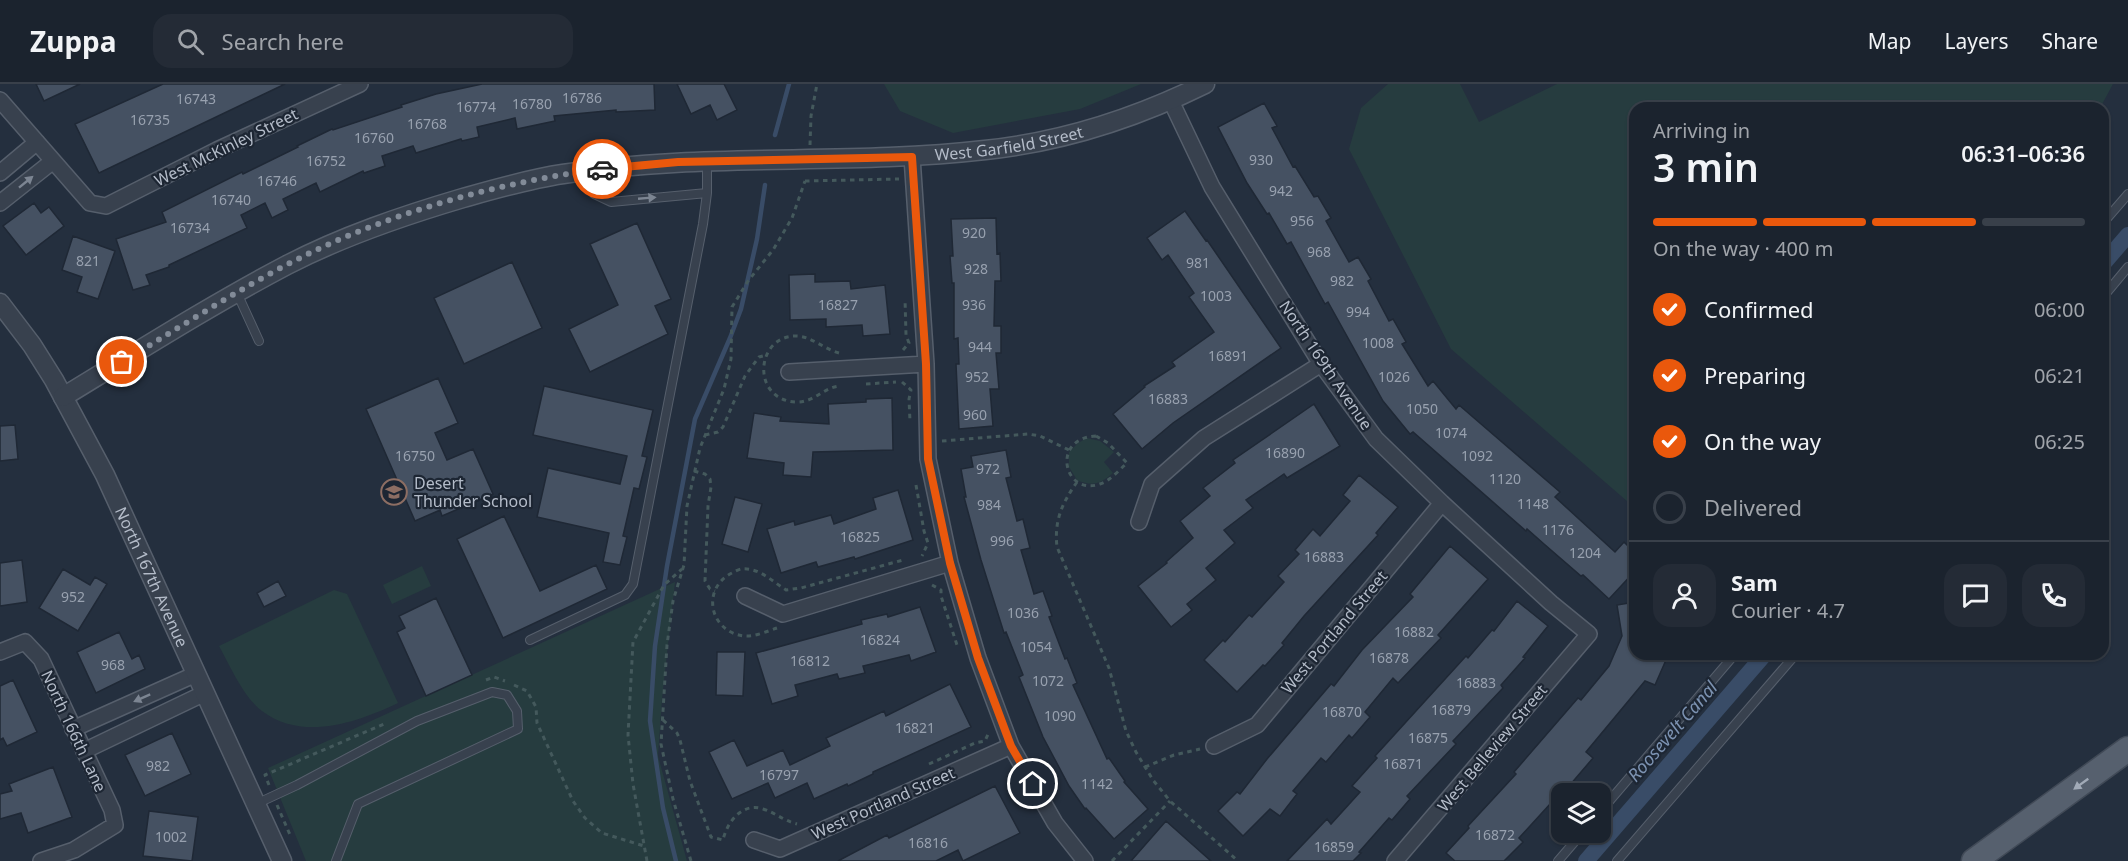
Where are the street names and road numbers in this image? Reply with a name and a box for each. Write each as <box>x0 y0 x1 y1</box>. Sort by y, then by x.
street label: West McKinley Street <box>151 103 302 191</box>
street label: West Garfield Street <box>934 121 1086 166</box>
street label: North 169th Avenue <box>1274 296 1378 434</box>
street label: North 167th Avenue <box>110 503 193 650</box>
street label: West Portland Street <box>1276 566 1392 698</box>
street label: North 166th Lane <box>36 667 112 795</box>
street label: West Belleview Street <box>1432 679 1552 816</box>
street label: West Portland Street <box>808 761 958 844</box>

